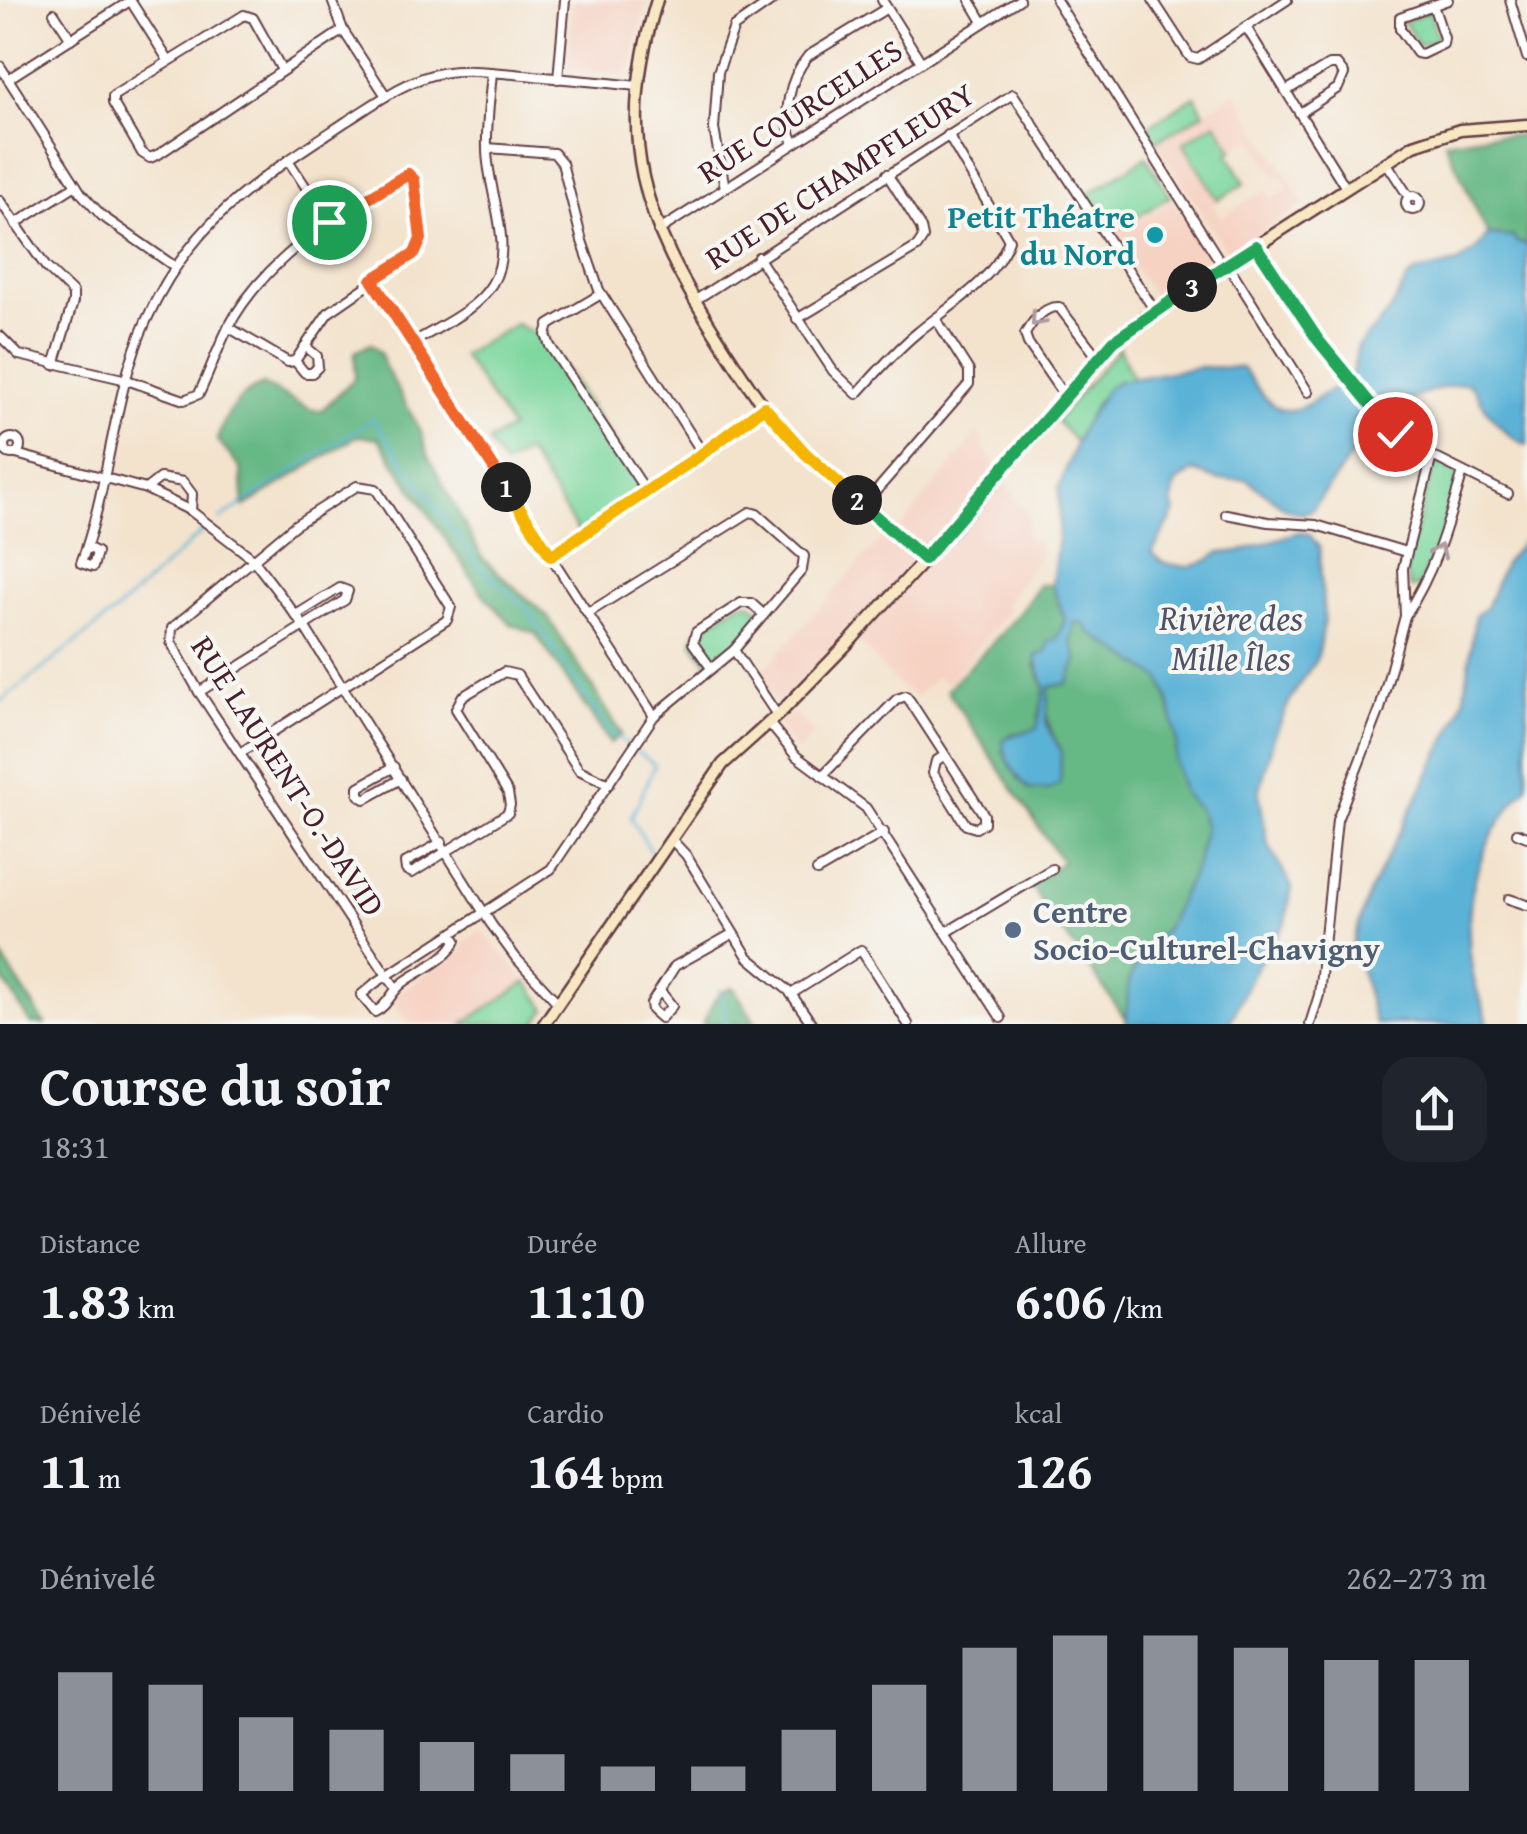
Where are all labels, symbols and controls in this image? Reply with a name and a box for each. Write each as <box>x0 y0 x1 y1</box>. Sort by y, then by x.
street label: RUE COURCELLES <box>688 27 911 194</box>
street label: RUE DE CHAMPFLEURY <box>696 71 984 281</box>
pin <box>287 180 372 265</box>
place label: Petit Théatre du Nord <box>948 193 1136 277</box>
icon: arrive <box>302 195 357 250</box>
marker: Petit Théatre du Nord <box>1144 224 1166 246</box>
pin: 3 <box>1167 262 1217 312</box>
text: 3 <box>1185 266 1199 307</box>
one-way arrow <box>1031 309 1049 327</box>
pin <box>1353 392 1438 477</box>
icon: check <box>1368 407 1423 462</box>
pin: 1 <box>481 462 531 512</box>
text: 1 <box>499 466 513 507</box>
pin: 2 <box>832 475 882 525</box>
text: 2 <box>850 479 864 520</box>
one-way arrow <box>1427 543 1447 561</box>
water label: Rivière des Mille Îles <box>1158 592 1303 683</box>
street label: RUE LAURENT-O.-DAVID <box>180 626 397 925</box>
place label: Centre Socio-Culturel-Chavigny <box>1033 888 1380 972</box>
marker: Centre Socio-Culturel-Chavigny <box>1002 919 1024 941</box>
text: Course du soir <box>40 1045 390 1125</box>
button: share <box>1382 1057 1487 1162</box>
text: 18:31 <box>40 1123 109 1170</box>
text: Distance <box>40 1222 140 1263</box>
text: Durée <box>527 1222 597 1263</box>
text: Allure <box>1015 1222 1087 1263</box>
text: 1.83 <box>40 1263 132 1336</box>
text: 11:10 <box>527 1263 645 1336</box>
text: 6:06 <box>1015 1263 1107 1336</box>
text: km <box>132 1287 175 1328</box>
text: /km <box>1107 1287 1163 1328</box>
text: Dénivelé <box>40 1392 141 1433</box>
text: Cardio <box>527 1392 604 1433</box>
text: kcal <box>1015 1392 1062 1433</box>
text: 11 <box>40 1433 92 1506</box>
text: 164 <box>527 1433 605 1506</box>
text: 126 <box>1015 1433 1092 1506</box>
text: m <box>92 1457 121 1498</box>
text: bpm <box>605 1457 664 1498</box>
text: Dénivelé <box>40 1554 156 1601</box>
text: 262–273 m <box>1346 1554 1487 1601</box>

